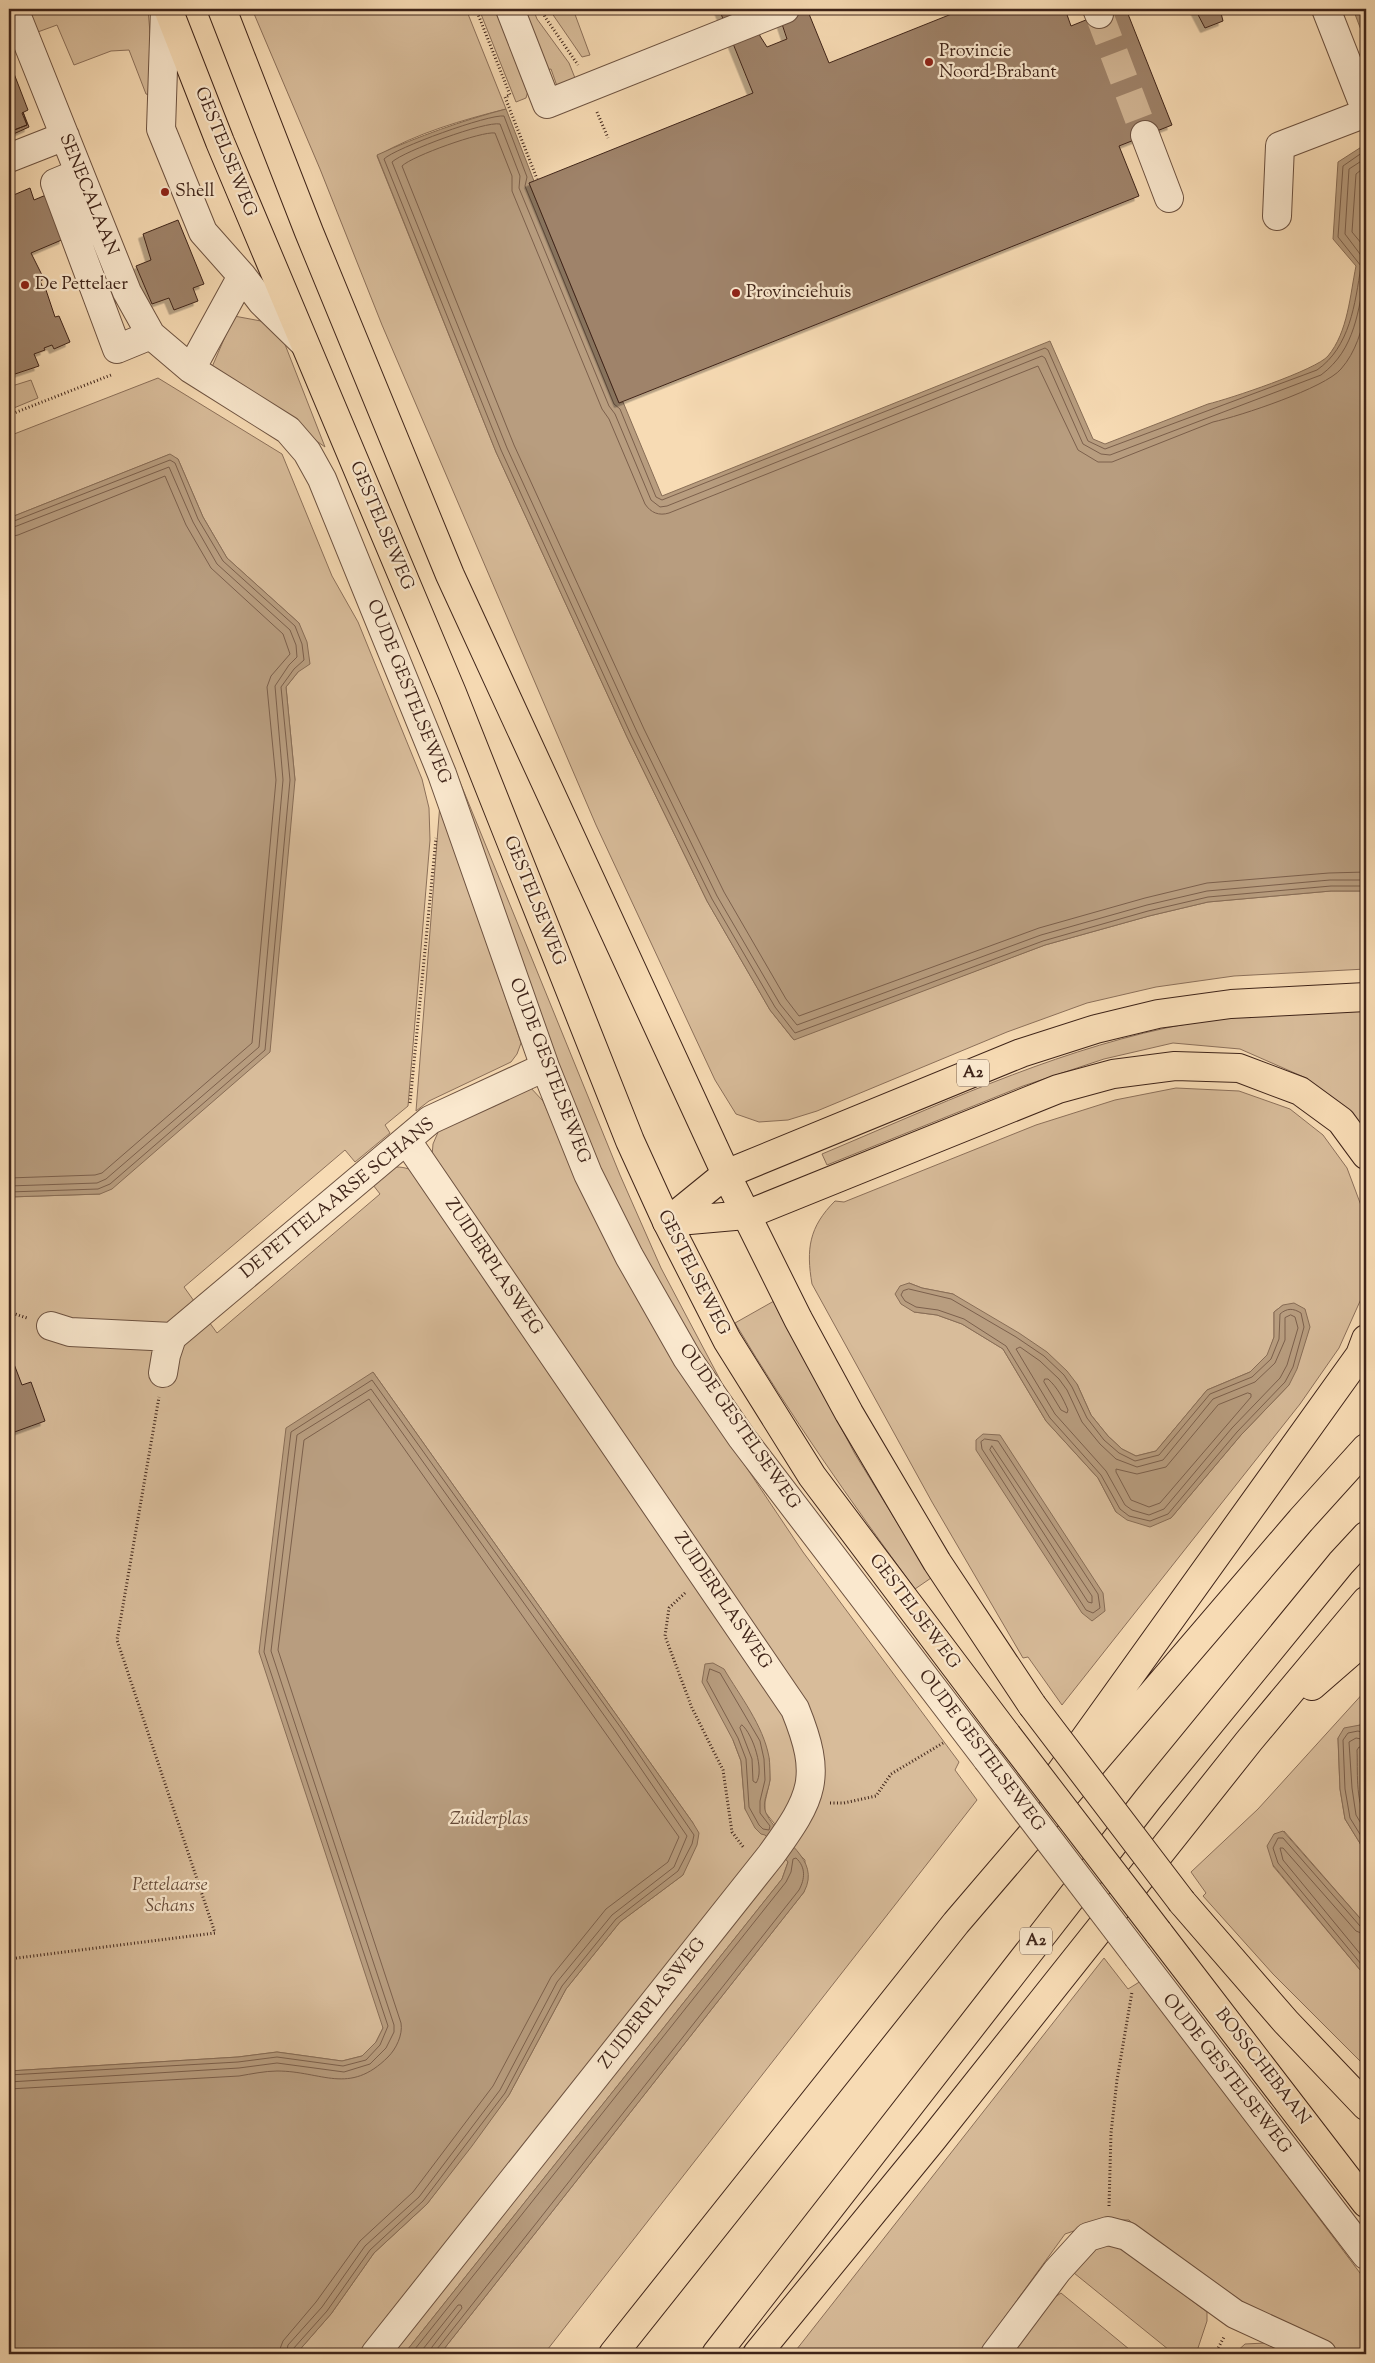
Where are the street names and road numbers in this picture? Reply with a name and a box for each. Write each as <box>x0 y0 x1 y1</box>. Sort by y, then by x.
street label: GESTELSEWEG <box>187 83 263 221</box>
street label: SENECALAAN <box>52 130 124 260</box>
street label: GESTELSEWEG <box>342 457 420 595</box>
street label: OUDE GESTELSEWEG <box>359 596 457 788</box>
street label: GESTELSEWEG <box>496 832 572 970</box>
street label: OUDE GESTELSEWEG <box>502 974 597 1168</box>
road number: A2 <box>957 1060 989 1086</box>
street label: DE PETTELAARSE SCHANS <box>235 1112 441 1286</box>
street label: ZUIDERPLASWEG <box>437 1193 549 1341</box>
street label: GESTELSEWEG <box>650 1206 736 1341</box>
street label: OUDE GESTELSEWEG <box>672 1339 806 1515</box>
street label: ZUIDERPLASWEG <box>666 1527 778 1675</box>
street label: GESTELSEWEG <box>862 1549 966 1675</box>
street label: OUDE GESTELSEWEG <box>911 1665 1051 1838</box>
road number: A2 <box>1020 1928 1052 1954</box>
street label: ZUIDERPLASWEG <box>593 1933 713 2075</box>
street label: OUDE GESTELSEWEG <box>1155 1988 1297 2160</box>
street label: BOSSCHEBAAN <box>1208 2003 1316 2131</box>

